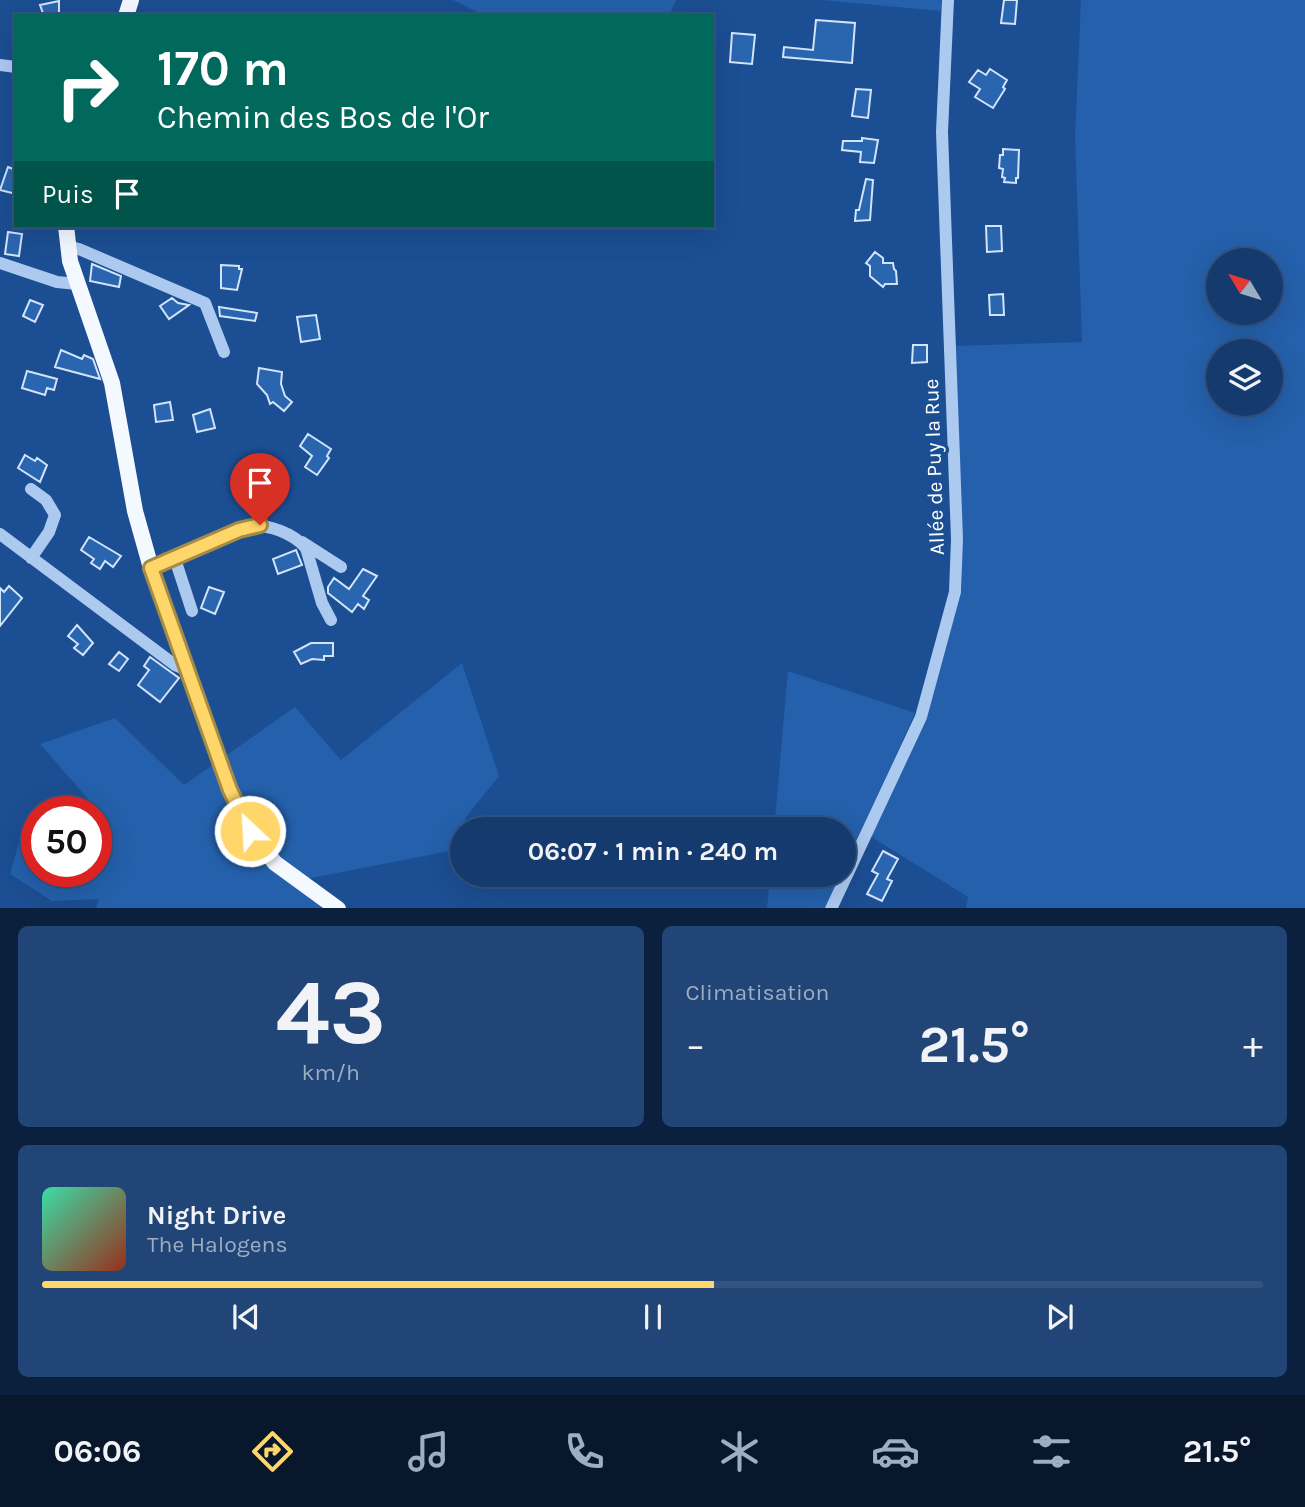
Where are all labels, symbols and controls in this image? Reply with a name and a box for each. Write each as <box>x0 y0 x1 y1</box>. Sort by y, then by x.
text: 170 m <box>157 40 289 97</box>
icon: right <box>42 42 133 133</box>
text: Chemin des Bos de l'Or <box>157 99 489 136</box>
icon: arrive <box>108 175 146 213</box>
text: Puis <box>42 179 94 210</box>
north arrow <box>1206 248 1283 326</box>
map controls <box>1206 248 1283 416</box>
button: layers <box>1206 339 1283 416</box>
street label: Allée de Puy la Rue <box>919 378 949 556</box>
pin <box>230 453 290 525</box>
icon: arrive <box>241 464 279 502</box>
position arrow <box>213 794 287 868</box>
speed limit sign: 50 <box>21 796 112 887</box>
text: 06:07 · 1 min · 240 m <box>528 836 778 867</box>
text: 43 <box>275 960 386 1066</box>
text: Climatisation <box>686 979 829 1006</box>
text: 21.5° <box>918 1014 1030 1075</box>
text: − <box>686 1023 705 1068</box>
text: + <box>1243 1023 1263 1068</box>
text: km/h <box>302 1059 360 1086</box>
text: Night Drive <box>147 1200 286 1231</box>
text: The Halogens <box>147 1231 287 1258</box>
icon: previous <box>227 1298 265 1336</box>
icon: pause <box>634 1298 672 1336</box>
icon: next <box>1041 1298 1079 1336</box>
icon: directions <box>248 1427 297 1476</box>
icon: music <box>404 1427 453 1476</box>
icon: phone <box>560 1427 609 1476</box>
icon: climate <box>715 1427 764 1476</box>
icon: car <box>871 1427 920 1476</box>
icon: filters <box>1027 1427 1076 1476</box>
text: 06:06 <box>53 1433 141 1470</box>
text: 21.5° <box>1183 1433 1252 1470</box>

